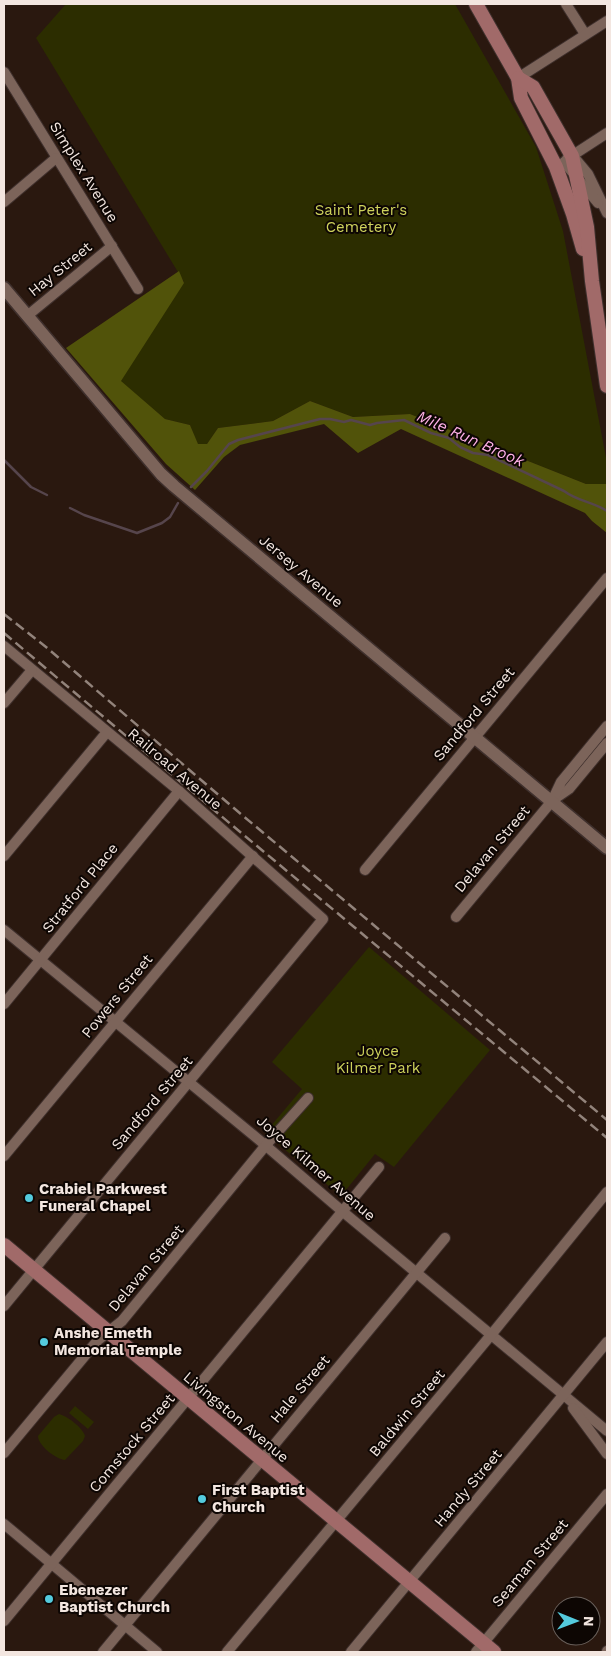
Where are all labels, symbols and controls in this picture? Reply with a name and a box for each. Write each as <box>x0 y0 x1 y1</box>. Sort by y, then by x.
street label: Simplex Avenue <box>46 118 122 226</box>
park label: Saint Peter's Cemetery <box>315 201 407 236</box>
street label: Hay Street <box>25 237 96 300</box>
water label: Mile Run Brook <box>414 406 529 471</box>
street label: Jersey Avenue <box>255 531 347 611</box>
street label: Sandford Street <box>430 663 519 765</box>
street label: Railroad Avenue <box>124 724 226 814</box>
street label: Delavan Street <box>450 801 534 896</box>
street label: Stratford Place <box>38 839 122 937</box>
street label: Powers Street <box>78 950 157 1042</box>
park label: Joyce Kilmer Park <box>336 1042 421 1077</box>
street label: Sandford Street <box>108 1052 197 1154</box>
street label: Joyce Kilmer Avenue <box>253 1111 379 1225</box>
place label: Crabiel Parkwest Funeral Chapel <box>39 1180 167 1215</box>
marker: Crabiel Parkwest Funeral Chapel <box>23 1192 35 1204</box>
street label: Delavan Street <box>104 1220 188 1315</box>
place label: Anshe Emeth Memorial Temple <box>54 1324 182 1359</box>
marker: Anshe Emeth Memorial Temple <box>38 1336 50 1348</box>
street label: Hale Street <box>266 1351 334 1427</box>
street label: Baldwin Street <box>365 1365 449 1460</box>
street label: Livingston Avenue <box>180 1368 292 1466</box>
street label: Comstock Street <box>85 1389 179 1496</box>
street label: Handy Street <box>430 1445 506 1530</box>
place label: First Baptist Church <box>212 1481 305 1516</box>
marker: First Baptist Church <box>196 1493 208 1505</box>
street label: Seaman Street <box>488 1515 572 1611</box>
place label: Ebenezer Baptist Church <box>59 1581 170 1616</box>
marker: Ebenezer Baptist Church <box>43 1593 55 1605</box>
north arrow <box>551 1596 601 1646</box>
text: N <box>581 1616 597 1627</box>

